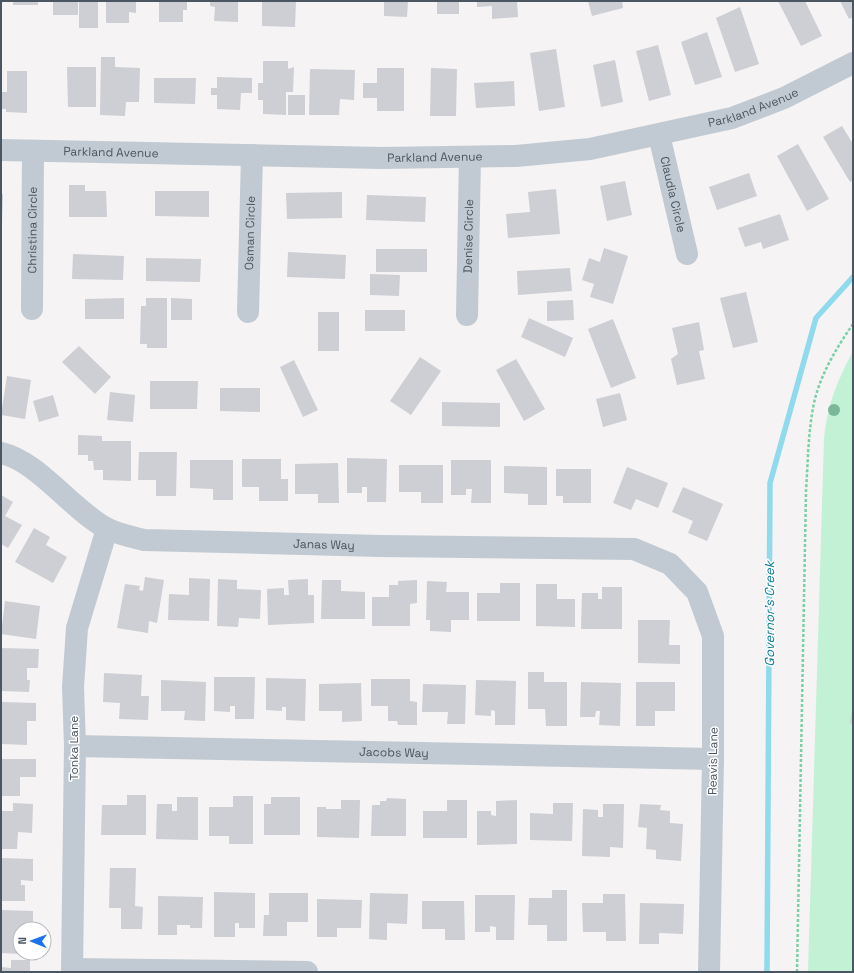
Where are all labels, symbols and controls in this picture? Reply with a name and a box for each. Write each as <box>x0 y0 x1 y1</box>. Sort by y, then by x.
street label: Parkland Avenue <box>706 84 801 131</box>
street label: Parkland Avenue <box>63 143 159 161</box>
street label: Parkland Avenue <box>387 148 483 166</box>
street label: Claudia Circle <box>656 155 690 234</box>
street label: Christina Circle <box>24 187 41 273</box>
street label: Osman Circle <box>241 196 259 270</box>
street label: Denise Circle <box>460 199 477 273</box>
street label: Janas Way <box>293 536 355 553</box>
water label: Governor's Creek <box>761 559 778 667</box>
street label: Tonka Lane <box>66 716 82 780</box>
street label: Reavis Lane <box>704 727 722 795</box>
street label: Jacobs Way <box>359 744 429 761</box>
north arrow <box>12 921 52 961</box>
text: N <box>15 937 29 945</box>

